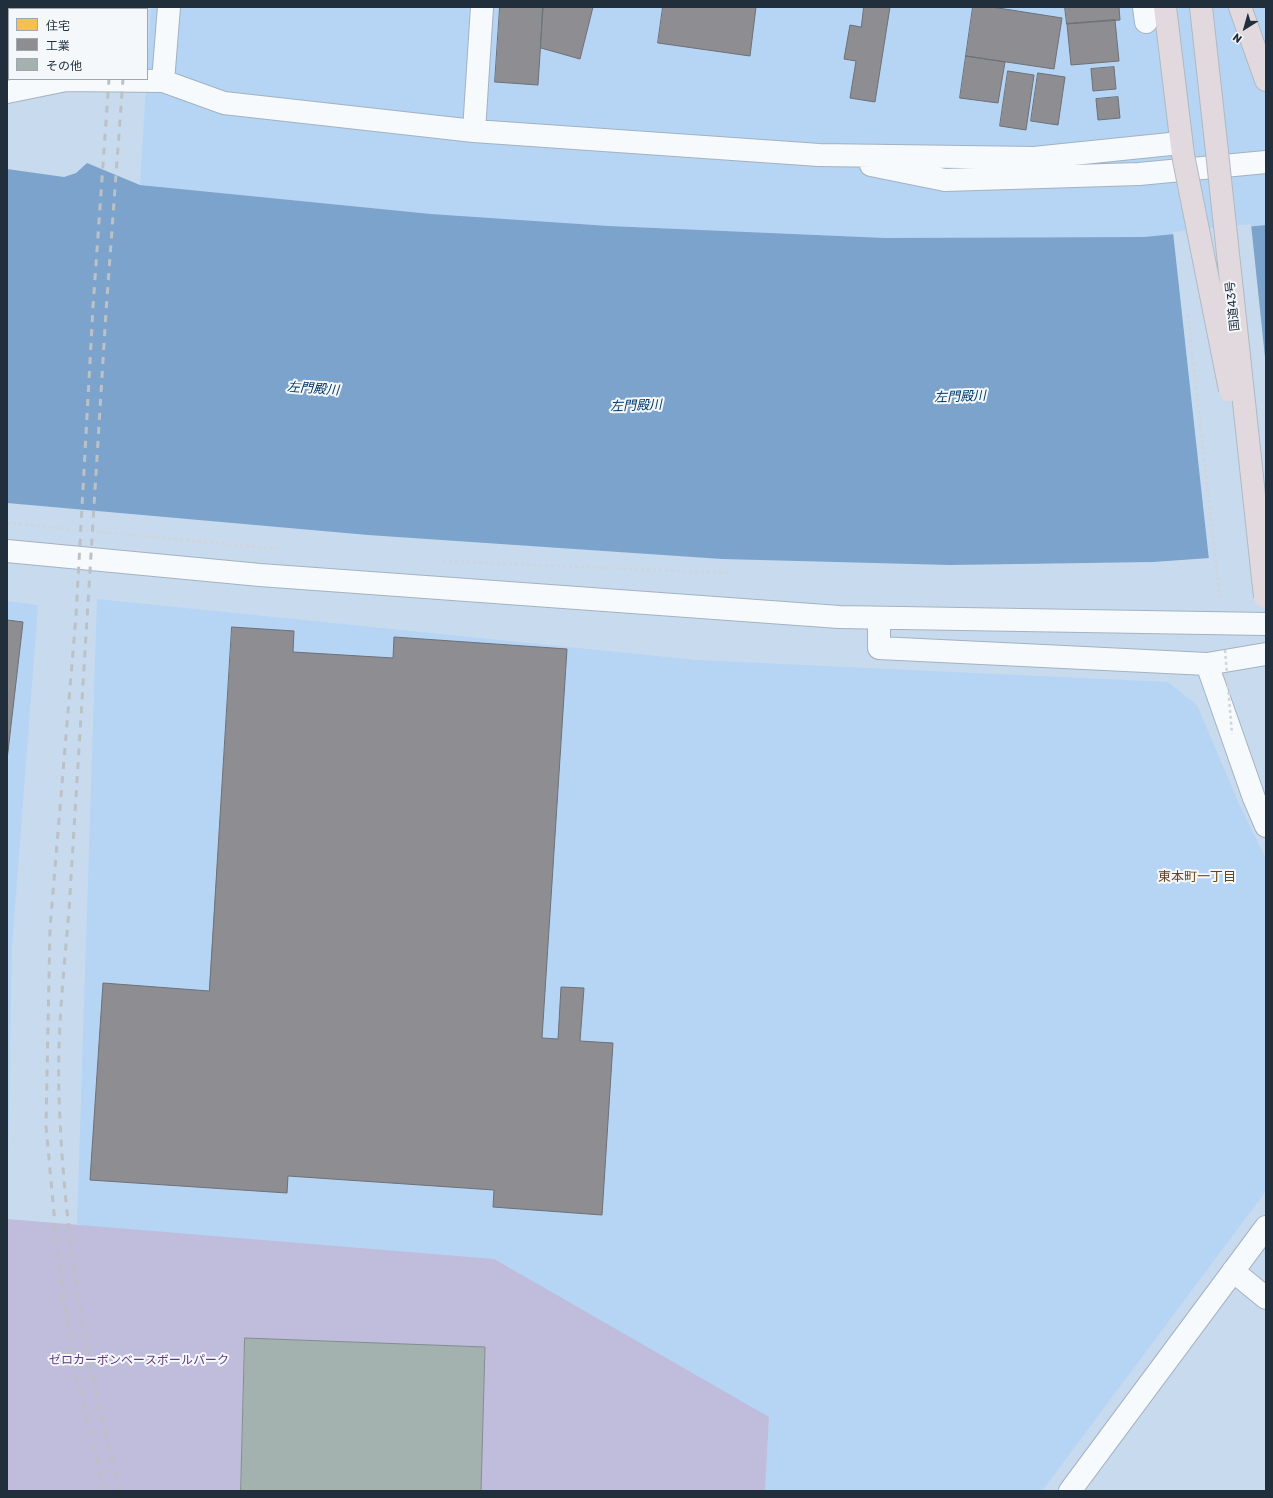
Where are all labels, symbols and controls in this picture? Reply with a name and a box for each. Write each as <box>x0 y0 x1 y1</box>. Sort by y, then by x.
legend <box>8 8 148 80</box>
north arrow <box>1225 8 1265 48</box>
text: 住宅 <box>46 19 70 33</box>
text: N <box>1230 30 1245 46</box>
text: 工業 <box>46 39 70 53</box>
text: その他 <box>46 59 82 73</box>
street label: 国道43号 <box>1223 280 1243 332</box>
water label: 左門殿川 <box>287 379 339 399</box>
water label: 左門殿川 <box>934 388 986 406</box>
water label: 左門殿川 <box>610 397 662 415</box>
district label: 東本町一丁目 <box>1158 869 1236 885</box>
park label: ゼロカーボンベースボールパーク <box>49 1354 229 1368</box>

